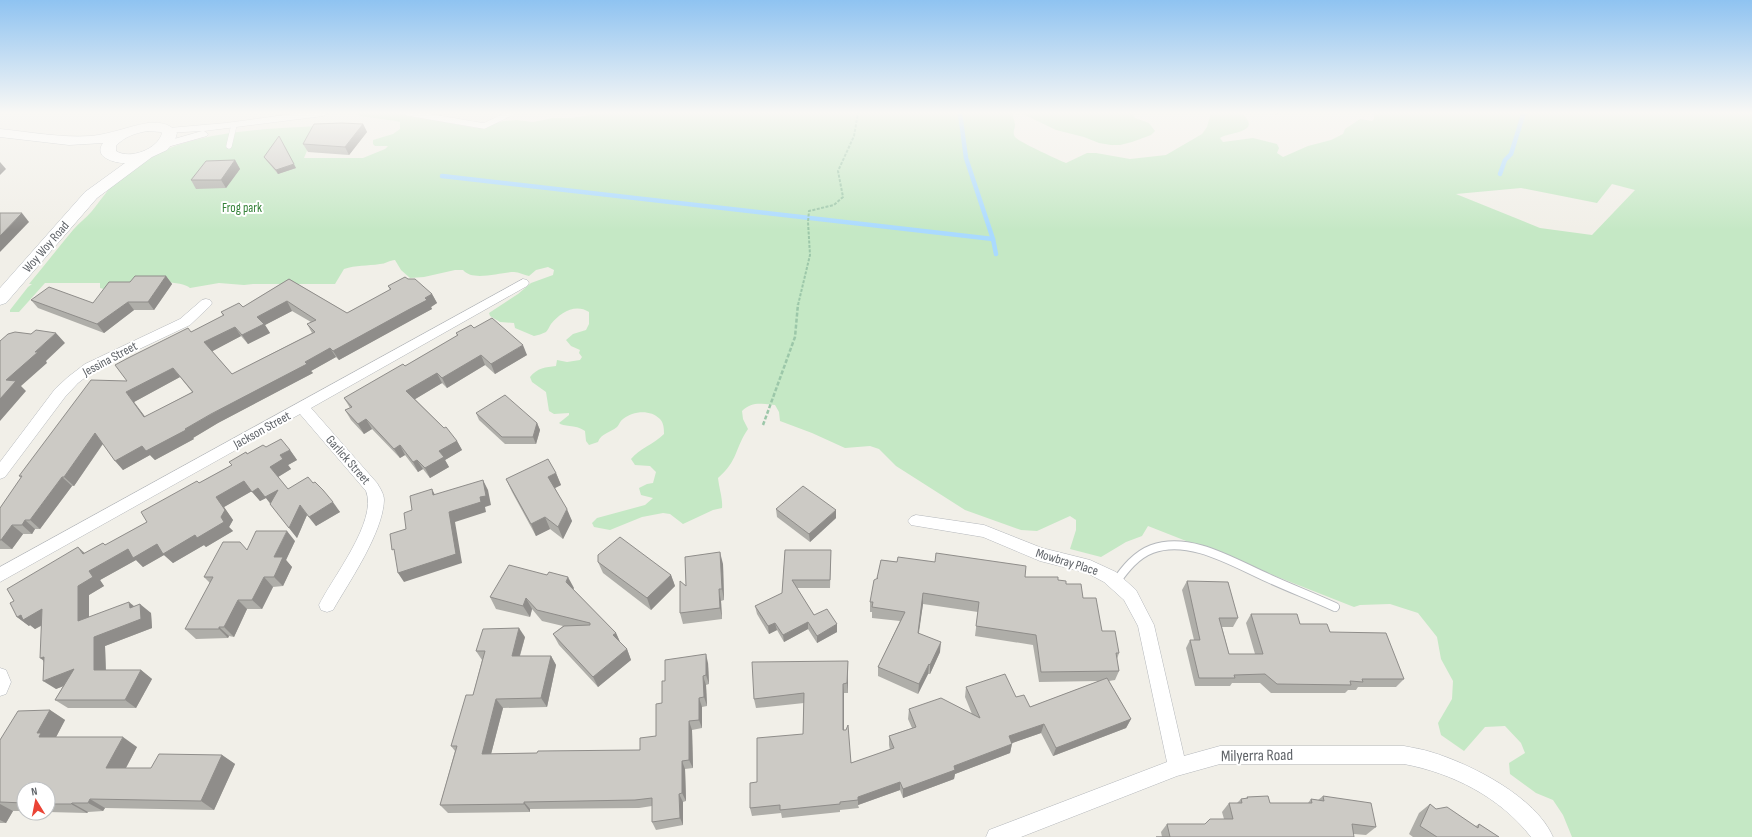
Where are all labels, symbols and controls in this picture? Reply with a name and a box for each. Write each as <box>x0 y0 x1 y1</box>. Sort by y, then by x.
park label: Frog park <box>222 200 262 216</box>
street label: Woy Woy Road <box>19 218 73 276</box>
street label: Jessina Street <box>79 338 140 381</box>
street label: Jackson Street <box>230 408 293 453</box>
street label: Garlick Street <box>322 432 374 488</box>
street label: Mowbray Place <box>1034 545 1100 579</box>
street label: Milyerra Road <box>1221 746 1293 766</box>
north arrow <box>16 781 56 821</box>
text: N <box>30 785 38 799</box>

